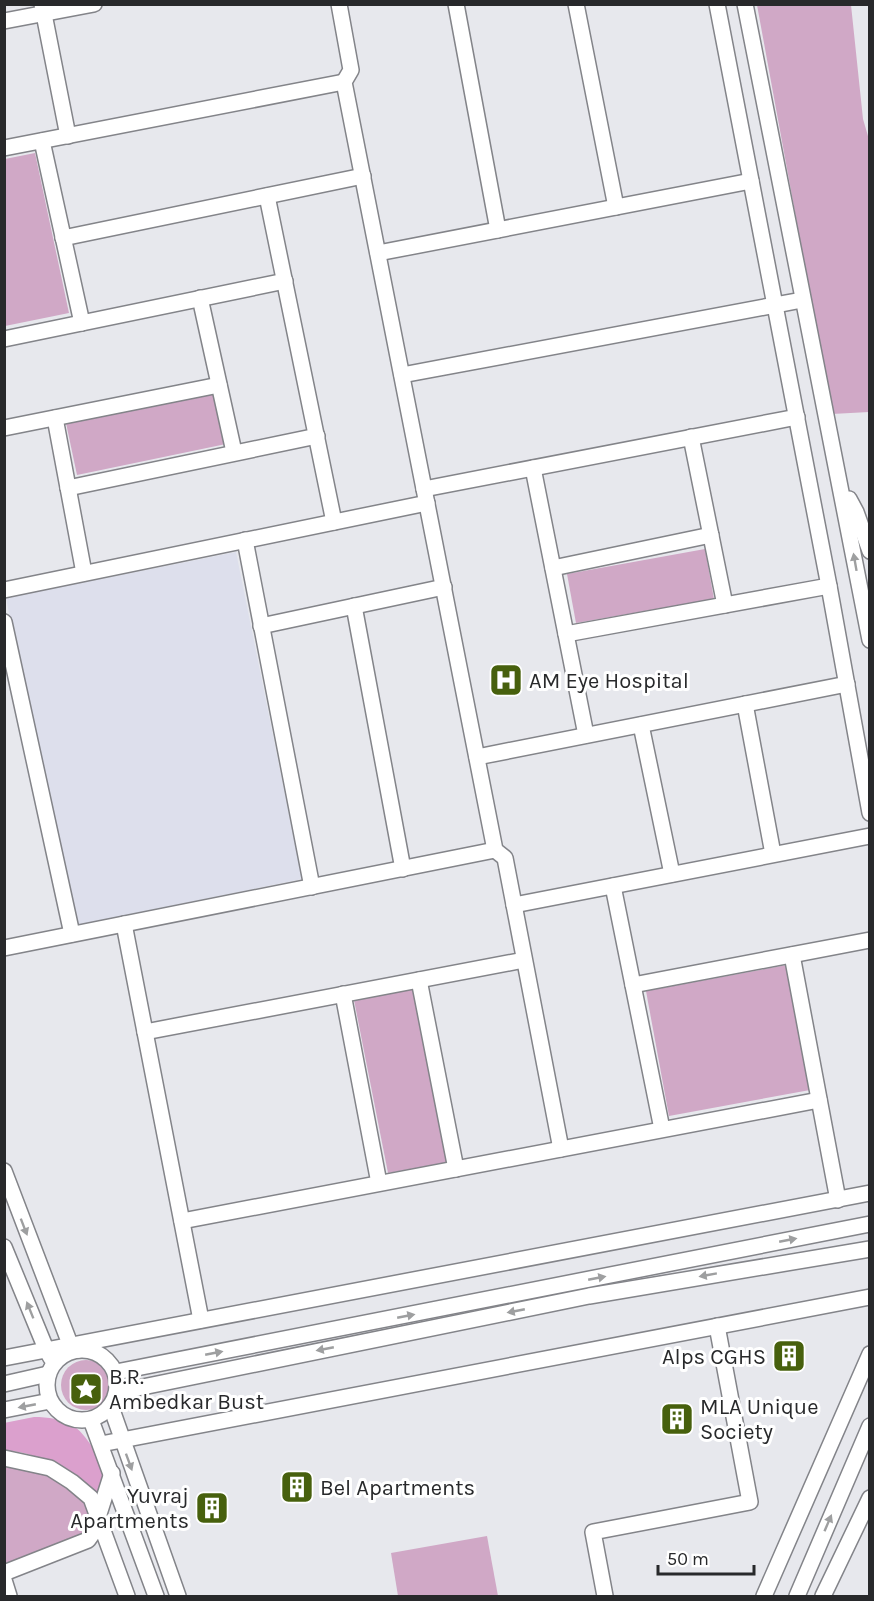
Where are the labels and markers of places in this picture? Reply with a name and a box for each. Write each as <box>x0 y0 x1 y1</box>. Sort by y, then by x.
hospital icon: AM Eye Hospital <box>488 662 524 698</box>
place label: AM Eye Hospital <box>529 668 689 694</box>
building icon: Alps CGHS <box>771 1338 807 1374</box>
place label: Alps CGHS <box>662 1344 766 1370</box>
place label: B.R. Ambedkar Bust <box>109 1364 264 1415</box>
place icon: B.R. Ambedkar Bust <box>68 1371 104 1407</box>
place label: MLA Unique Society <box>700 1394 818 1445</box>
building icon: MLA Unique Society <box>659 1401 695 1437</box>
building icon: Bel Apartments <box>279 1469 315 1505</box>
place label: Bel Apartments <box>320 1475 475 1501</box>
place label: Yuvraj Apartments <box>70 1483 189 1534</box>
building icon: Yuvraj Apartments <box>194 1490 230 1526</box>

